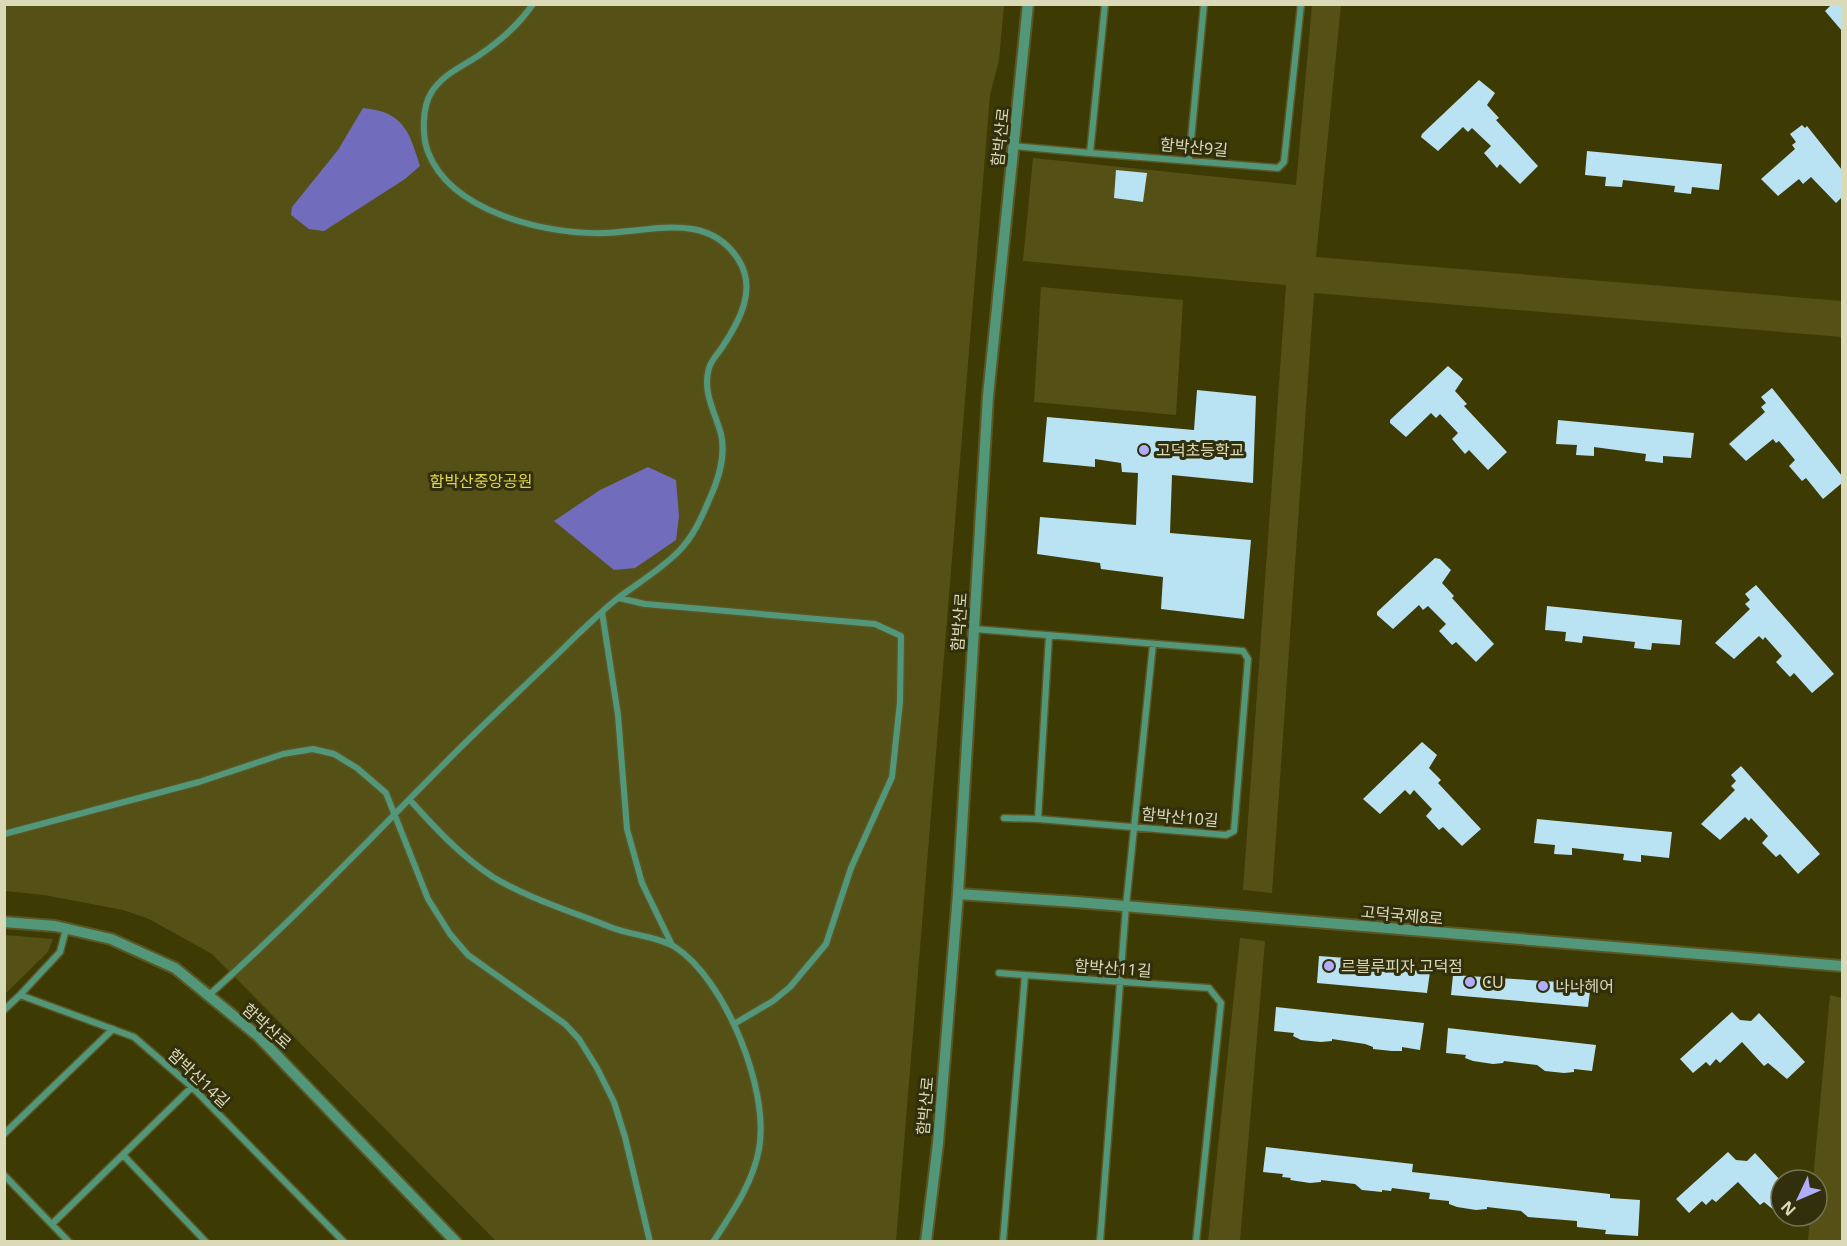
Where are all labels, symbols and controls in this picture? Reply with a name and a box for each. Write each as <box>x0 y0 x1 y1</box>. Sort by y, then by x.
street label: 함박산로 <box>986 106 1014 167</box>
street label: 함박산9길 <box>1159 133 1229 161</box>
place label: 고덕초등학교 <box>1156 439 1244 461</box>
marker: 고덕초등학교 <box>1137 443 1151 457</box>
park label: 함박산중앙공원 <box>429 470 533 492</box>
street label: 함박산로 <box>946 592 972 652</box>
street label: 함박산10길 <box>1141 803 1219 831</box>
street label: 고덕국제8로 <box>1360 900 1444 930</box>
street label: 함박산11길 <box>1074 954 1152 982</box>
place label: 르블루피자 고덕점 <box>1341 955 1463 977</box>
marker: 르블루피자 고덕점 <box>1322 959 1336 973</box>
place label: CU <box>1482 971 1504 993</box>
marker: CU <box>1463 975 1477 989</box>
place label: 나나헤어 <box>1555 975 1614 997</box>
marker: 나나헤어 <box>1536 979 1550 993</box>
street label: 함박산로 <box>238 998 296 1054</box>
street label: 함박산14길 <box>163 1044 235 1112</box>
street label: 함박산로 <box>911 1075 939 1136</box>
north arrow <box>1769 1168 1829 1228</box>
text: N <box>1776 1196 1801 1221</box>

